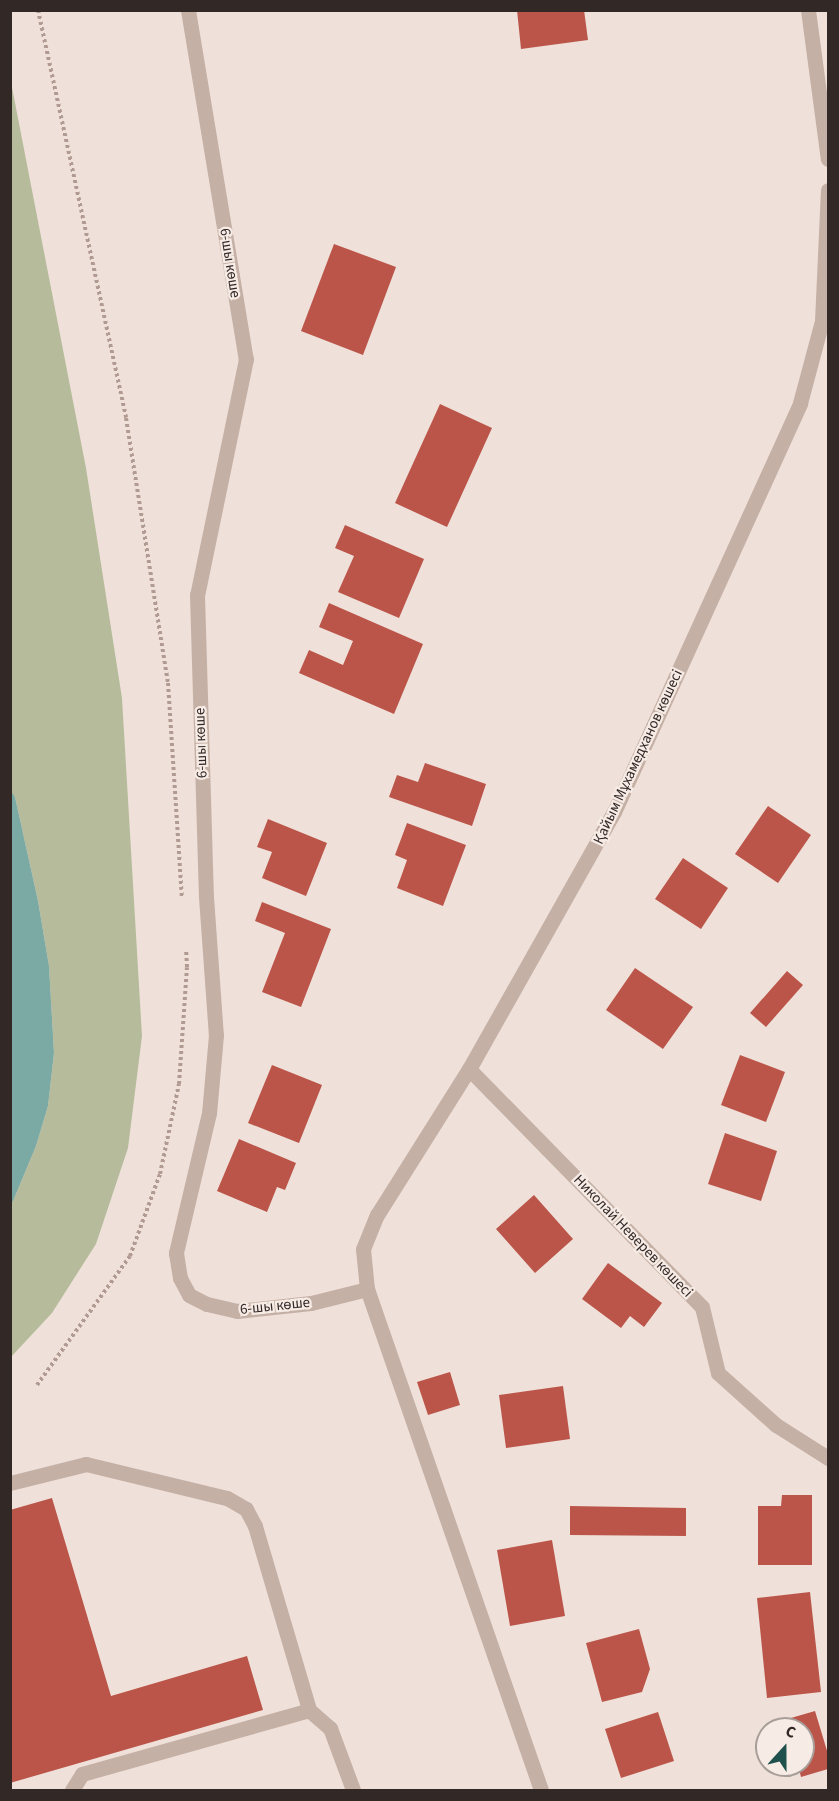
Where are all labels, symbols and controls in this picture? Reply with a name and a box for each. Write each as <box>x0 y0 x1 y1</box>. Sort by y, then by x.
street label: 6-шы көше <box>216 227 244 299</box>
street label: Қайым Мұхамедханов көшесi <box>590 667 686 847</box>
street label: 6-шы көше <box>191 707 211 779</box>
street label: Николай Неверев көшесі <box>570 1171 696 1301</box>
street label: 6-шы көше <box>239 1293 311 1319</box>
north arrow <box>755 1717 815 1777</box>
text: С <box>782 1720 799 1744</box>

